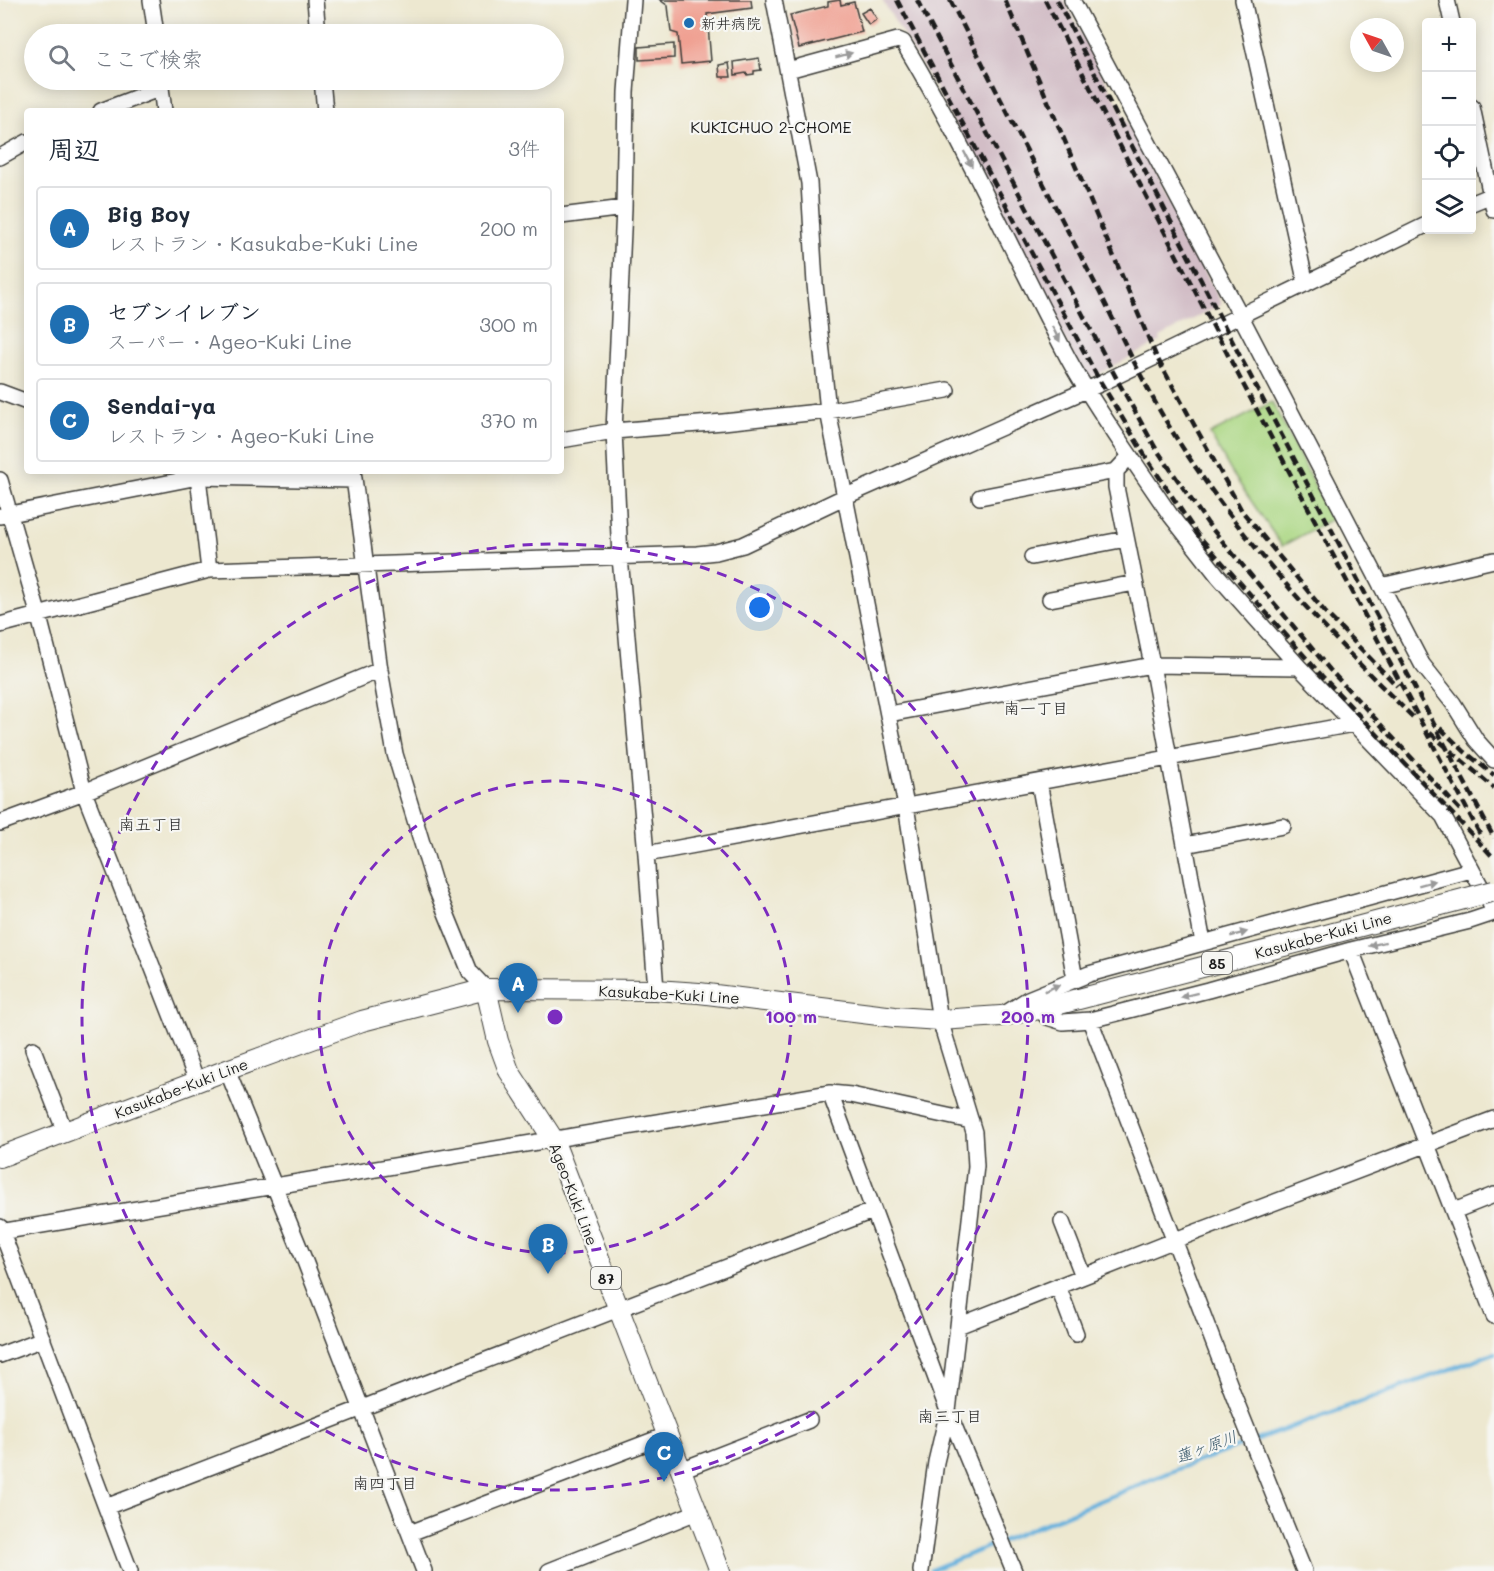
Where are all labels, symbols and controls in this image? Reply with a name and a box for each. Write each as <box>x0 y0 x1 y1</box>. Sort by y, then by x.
place label: 新井病院 <box>701 13 761 33</box>
marker: 新井病院 <box>682 16 696 30</box>
north arrow <box>1350 18 1404 72</box>
map controls <box>1422 18 1476 234</box>
button: + <box>1422 18 1476 72</box>
search box <box>24 24 564 90</box>
icon: search <box>45 41 78 74</box>
text: ここで検索 <box>93 44 203 73</box>
one-way arrow <box>835 50 853 59</box>
button: − <box>1422 72 1476 126</box>
district label: KUKICHUO 2-CHOME <box>690 116 852 137</box>
button: locate <box>1422 126 1476 180</box>
text: 周辺 <box>48 132 100 166</box>
text: 3件 <box>508 135 540 161</box>
one-way arrow <box>963 151 973 168</box>
button: layers <box>1422 180 1476 234</box>
text: Big Boy <box>107 199 190 228</box>
text: A <box>63 215 76 241</box>
text: 200 m <box>480 215 538 241</box>
text: レストラン · Kasukabe-Kuki Line <box>107 230 418 256</box>
text: セブンイレブン <box>107 297 261 326</box>
text: B <box>63 311 76 337</box>
text: 300 m <box>479 311 538 337</box>
one-way arrow <box>1051 325 1061 342</box>
text: スーパー · Ageo-Kuki Line <box>107 328 352 354</box>
text: Sendai-ya <box>107 391 216 420</box>
text: C <box>62 407 77 433</box>
text: 370 m <box>480 407 538 433</box>
text: レストラン · Ageo-Kuki Line <box>107 422 375 448</box>
your location <box>745 593 774 622</box>
district label: 南一丁目 <box>1004 697 1068 718</box>
district label: 南五丁目 <box>119 813 183 834</box>
one-way arrow <box>1418 877 1436 887</box>
street label: Kasukabe-Kuki Line <box>1252 907 1394 963</box>
one-way arrow <box>1230 928 1248 938</box>
one-way arrow <box>1367 939 1386 949</box>
road number: 85 <box>1202 952 1232 974</box>
pin: A <box>498 964 538 1013</box>
street label: Kasukabe-Kuki Line <box>598 980 740 1008</box>
one-way arrow <box>1043 983 1061 993</box>
one-way arrow <box>1179 991 1198 1001</box>
text: 100 m <box>765 1004 817 1028</box>
text: 200 m <box>1001 1004 1055 1028</box>
centre of rings <box>545 1007 565 1027</box>
street label: Kasukabe-Kuki Line <box>112 1053 250 1123</box>
street label: Ageo-Kuki Line <box>545 1140 603 1248</box>
pin: B <box>528 1224 568 1274</box>
road number: 87 <box>591 1267 621 1289</box>
district label: 南三丁目 <box>918 1405 982 1426</box>
water label: 蓮ヶ原川 <box>1172 1425 1240 1467</box>
pin: C <box>644 1432 684 1482</box>
district label: 南四丁目 <box>353 1472 417 1493</box>

